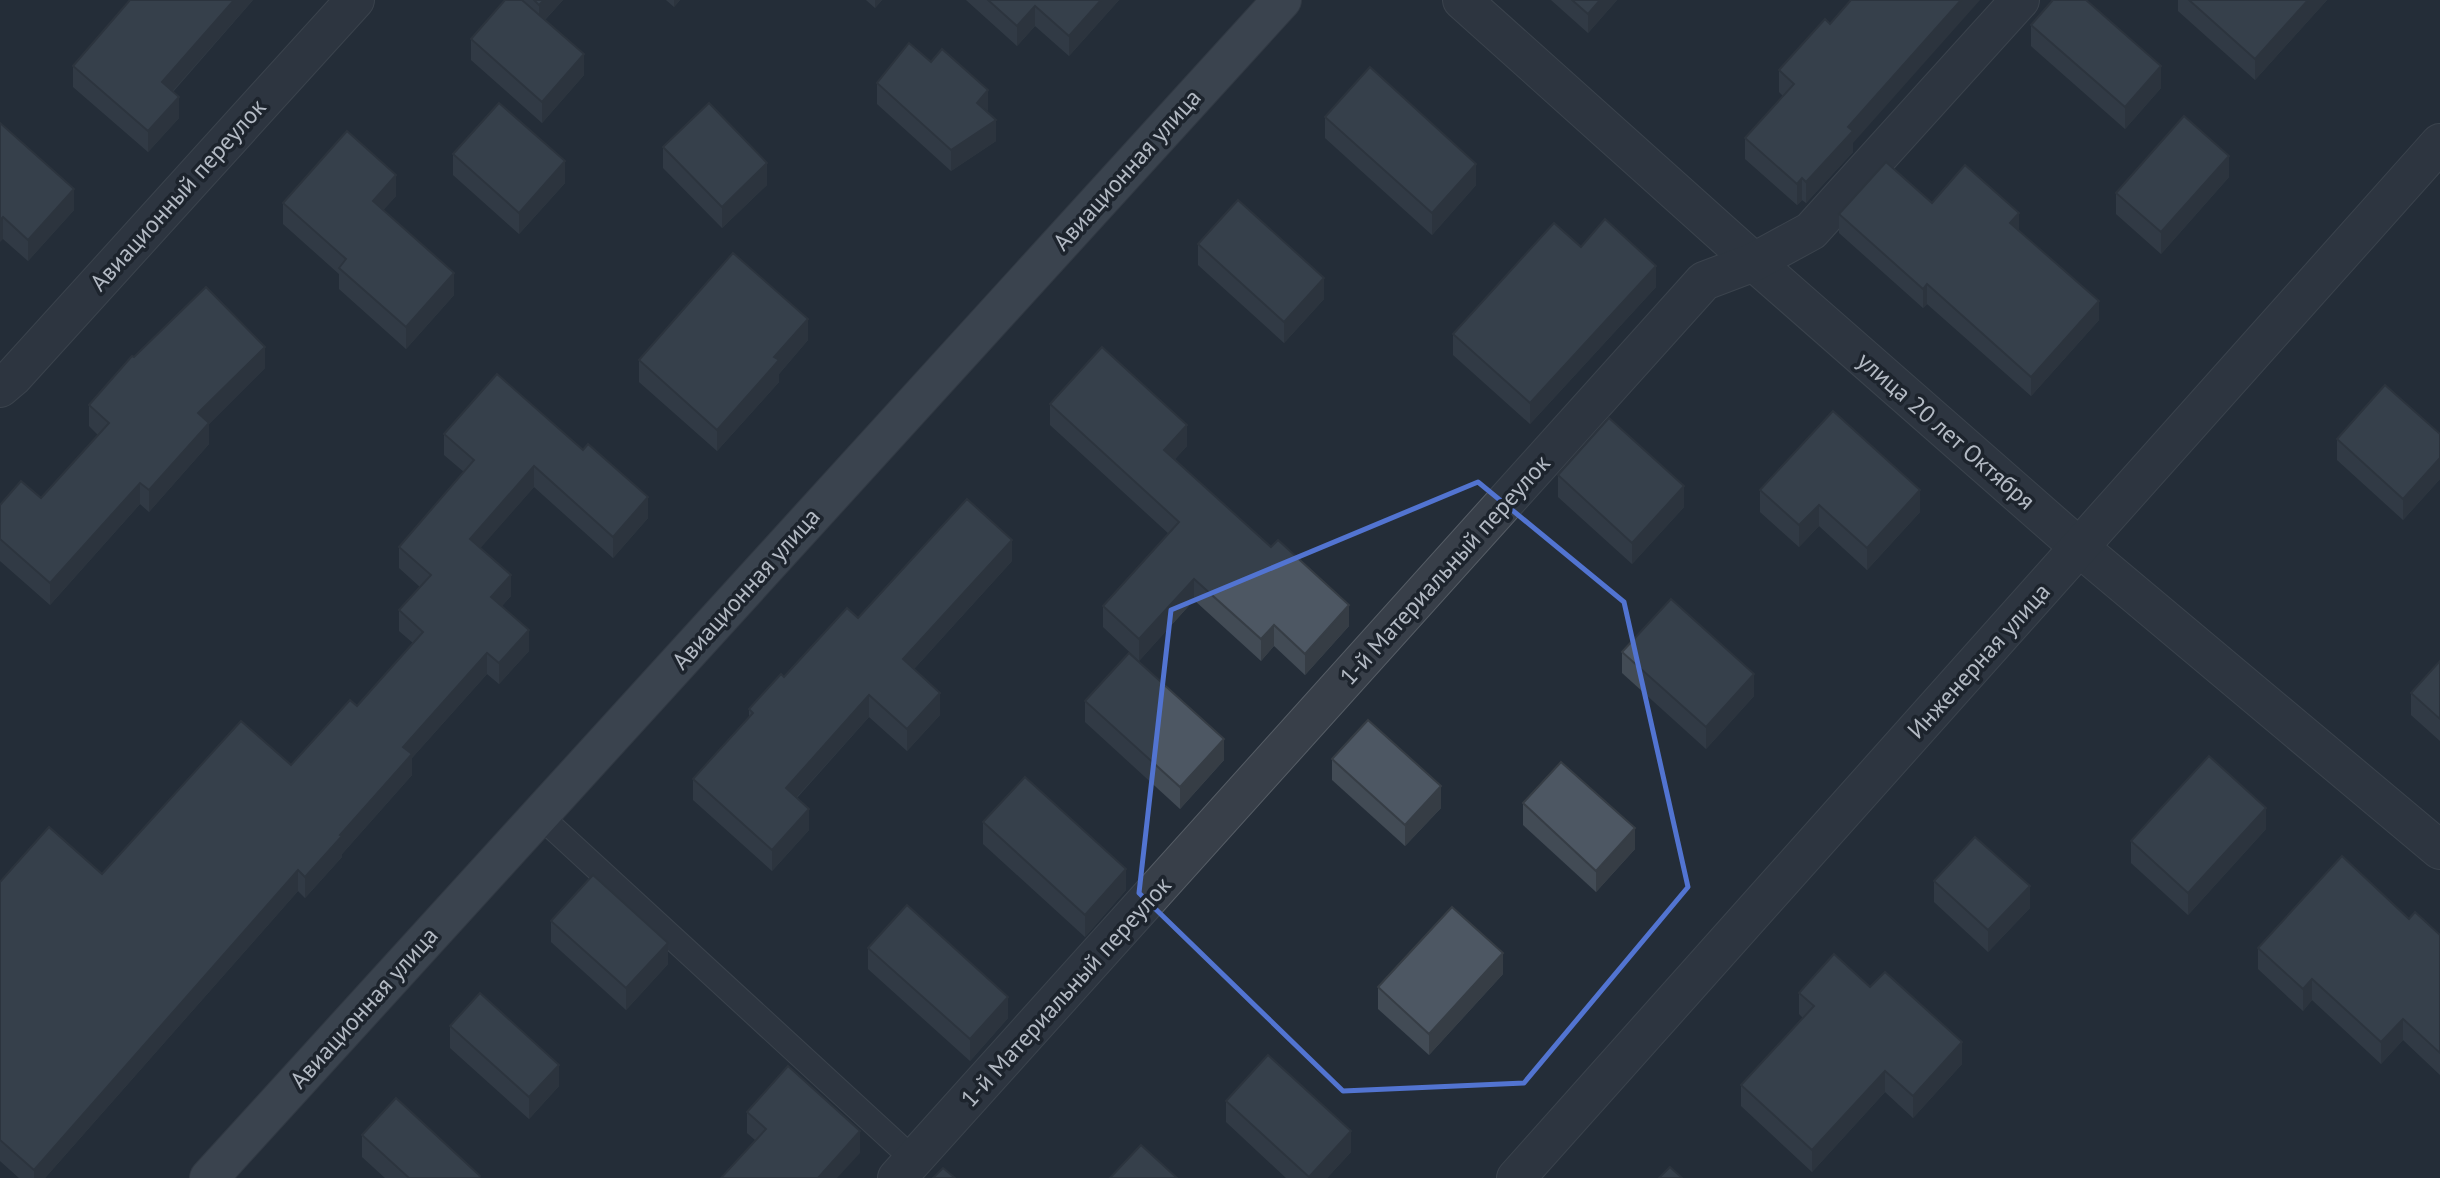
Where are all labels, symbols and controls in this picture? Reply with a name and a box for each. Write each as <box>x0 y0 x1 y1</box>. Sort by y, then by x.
street label: Авиационная улица <box>1046 82 1207 257</box>
street label: Авиационный переулок <box>83 92 273 297</box>
street label: улица 20 лет Октября <box>1851 345 2042 516</box>
street label: 1-й Материальный переулок <box>1333 447 1557 692</box>
street label: Авиационная улица <box>665 501 826 676</box>
street label: Инженерная улица <box>1901 576 2057 745</box>
street label: 1-й Материальный переулок <box>954 869 1178 1114</box>
street label: Авиационная улица <box>283 920 444 1095</box>

